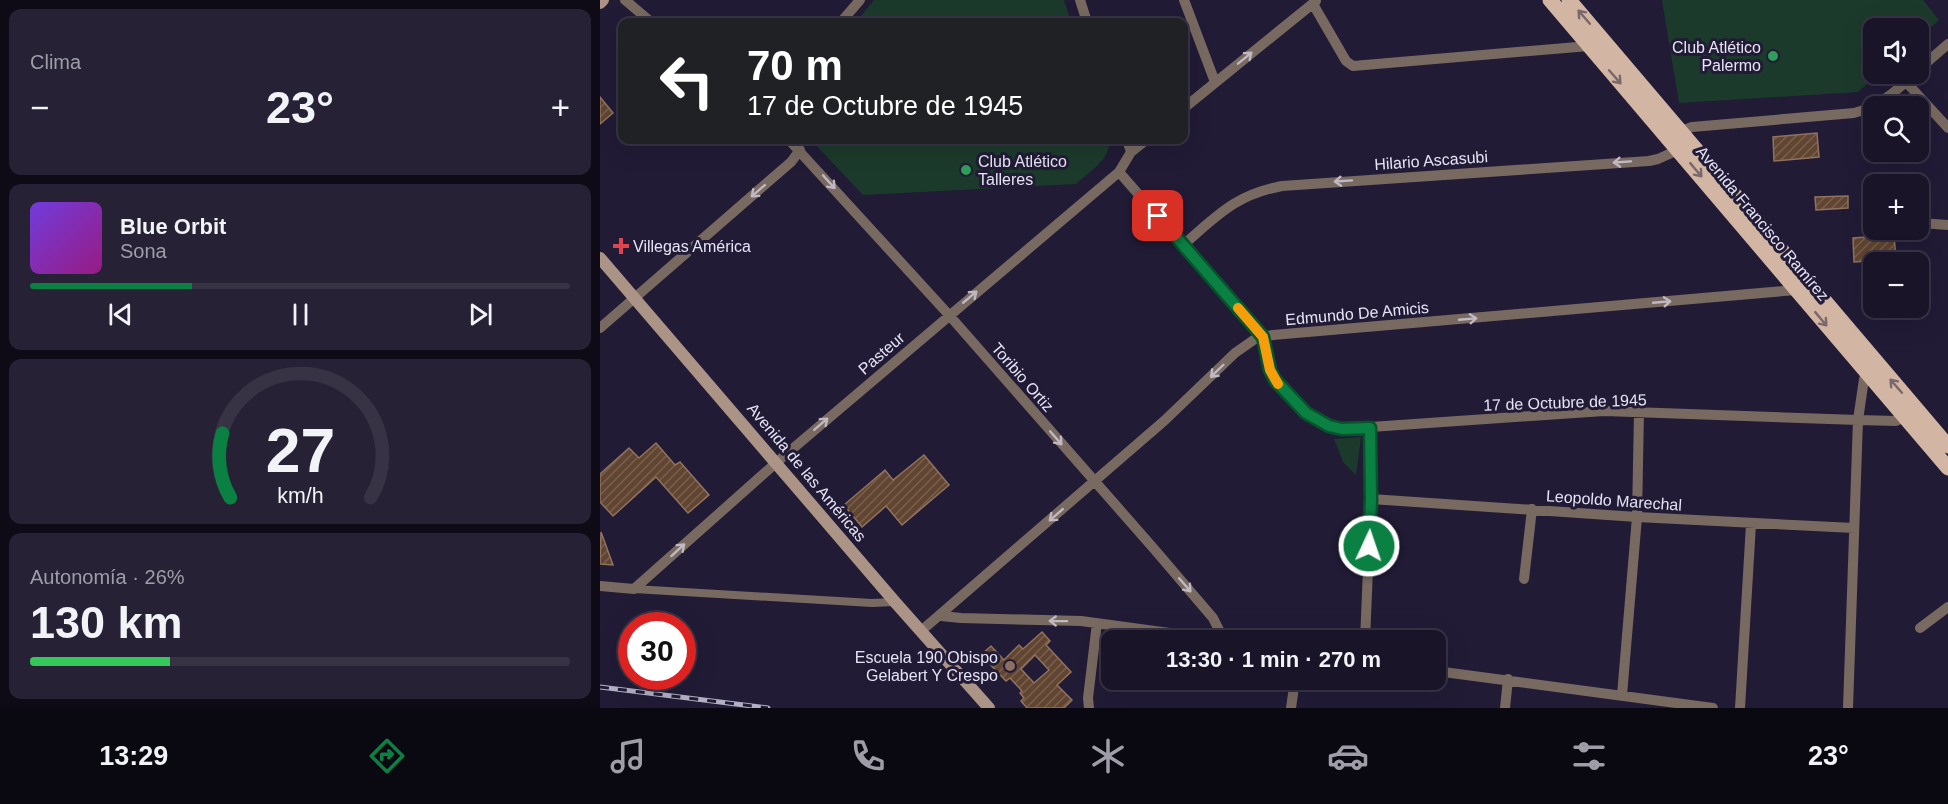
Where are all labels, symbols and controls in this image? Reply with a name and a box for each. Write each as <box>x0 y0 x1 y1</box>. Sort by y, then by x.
one-way arrow <box>1577 9 1590 25</box>
map controls <box>1863 18 1929 318</box>
button: sound <box>1863 18 1929 84</box>
place label: Club Atlético Palermo <box>1672 39 1761 74</box>
icon: left <box>648 42 726 120</box>
text: 70 m <box>747 42 843 89</box>
marker: Club Atlético Palermo <box>1766 49 1780 63</box>
text: Clima <box>30 51 81 73</box>
one-way arrow <box>1237 51 1253 64</box>
one-way arrow <box>1609 69 1622 85</box>
text: 23° <box>266 82 334 133</box>
text: − <box>30 89 49 126</box>
text: + <box>551 89 570 126</box>
text: 17 de Octubre de 1945 <box>747 91 1023 121</box>
button: search <box>1863 96 1929 162</box>
street label: Avenida Francisco Ramírez <box>1693 143 1832 304</box>
street label: Hilario Ascasubi <box>1374 148 1488 173</box>
place label: Club Atlético Talleres <box>978 153 1067 188</box>
one-way arrow <box>1612 157 1632 168</box>
one-way arrow <box>1689 162 1702 178</box>
marker: Club Atlético Talleres <box>959 163 973 177</box>
button: + <box>1863 174 1929 240</box>
one-way arrow <box>822 175 836 190</box>
one-way arrow <box>1334 176 1354 187</box>
one-way arrow <box>751 184 766 198</box>
pin <box>1132 190 1183 241</box>
icon: arrive <box>1141 199 1174 232</box>
text: Blue Orbit <box>120 214 226 239</box>
place label: Villegas América <box>633 238 751 255</box>
marker: Villegas América <box>614 239 628 253</box>
text: Sona <box>120 240 167 262</box>
button: − <box>1863 252 1929 318</box>
one-way arrow <box>961 291 977 304</box>
one-way arrow <box>1652 296 1672 307</box>
icon: previous <box>104 298 137 331</box>
icon: pause <box>284 298 317 331</box>
icon: next <box>464 298 497 331</box>
street label: Edmundo De Amicis <box>1285 299 1430 328</box>
one-way arrow <box>1815 311 1828 327</box>
one-way arrow <box>1457 313 1477 324</box>
street label: Pasteur <box>855 328 908 378</box>
street label: Toribio Ortiz <box>988 340 1057 415</box>
one-way arrow <box>1209 364 1224 378</box>
one-way arrow <box>1889 378 1903 393</box>
street label: 17 de Octubre de 1945 <box>1483 391 1647 414</box>
street label: Avenida de las Américas <box>744 400 869 545</box>
text: 27 <box>265 417 335 486</box>
one-way arrow <box>813 417 828 431</box>
one-way arrow <box>1049 430 1063 445</box>
text: km/h <box>277 485 323 509</box>
street label: Leopoldo Marechal <box>1545 487 1682 514</box>
one-way arrow <box>1048 509 1064 522</box>
position arrow <box>1337 514 1401 578</box>
one-way arrow <box>670 543 685 557</box>
text: Autonomía · 26% <box>30 566 185 588</box>
one-way arrow <box>1178 577 1191 593</box>
text: 130 km <box>30 597 183 648</box>
speed limit sign: 30 <box>618 612 696 690</box>
one-way arrow <box>1049 615 1069 626</box>
text: 13:30 · 1 min · 270 m <box>1166 647 1381 672</box>
place label: Escuela 190 Obispo Gelabert Y Crespo <box>855 649 998 684</box>
marker: Escuela 190 Obispo Gelabert Y Crespo <box>1003 659 1017 673</box>
icon: directions <box>366 735 408 777</box>
icon: music <box>607 735 649 777</box>
icon: phone <box>847 735 889 777</box>
icon: climate <box>1087 735 1129 777</box>
icon: car <box>1327 735 1369 777</box>
icon: filters <box>1568 735 1610 777</box>
text: 13:29 <box>99 741 168 771</box>
text: 23° <box>1808 741 1849 771</box>

